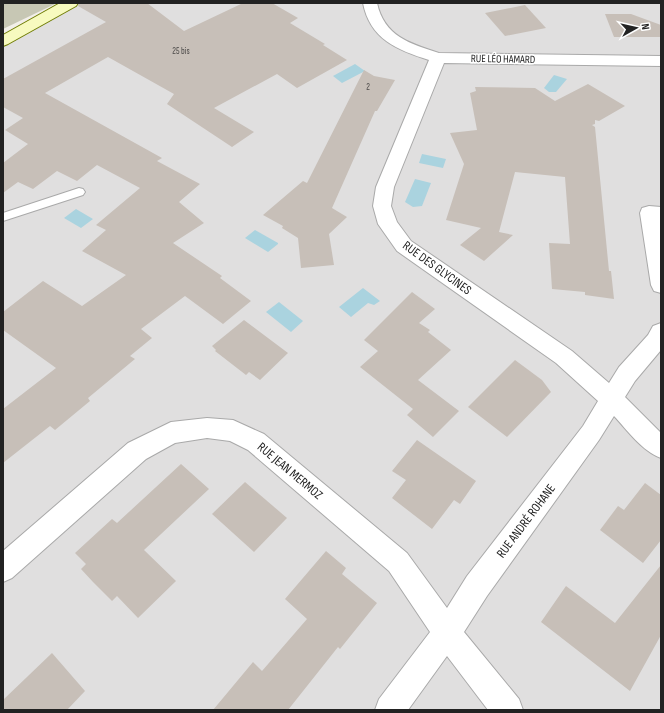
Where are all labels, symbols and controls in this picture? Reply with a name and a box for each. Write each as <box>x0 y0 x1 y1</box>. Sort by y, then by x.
north arrow <box>616 8 656 48</box>
text: N <box>639 23 652 31</box>
house number: 25 bis <box>172 46 190 57</box>
street label: RUE LÉO HAMARD <box>471 52 535 66</box>
house number: 2 <box>366 82 370 93</box>
street label: RUE DES GLYCINES <box>399 238 475 299</box>
street label: RUE JEAN MERMOZ <box>254 439 326 503</box>
street label: RUE ANDRÉ ROHANE <box>493 481 559 561</box>

